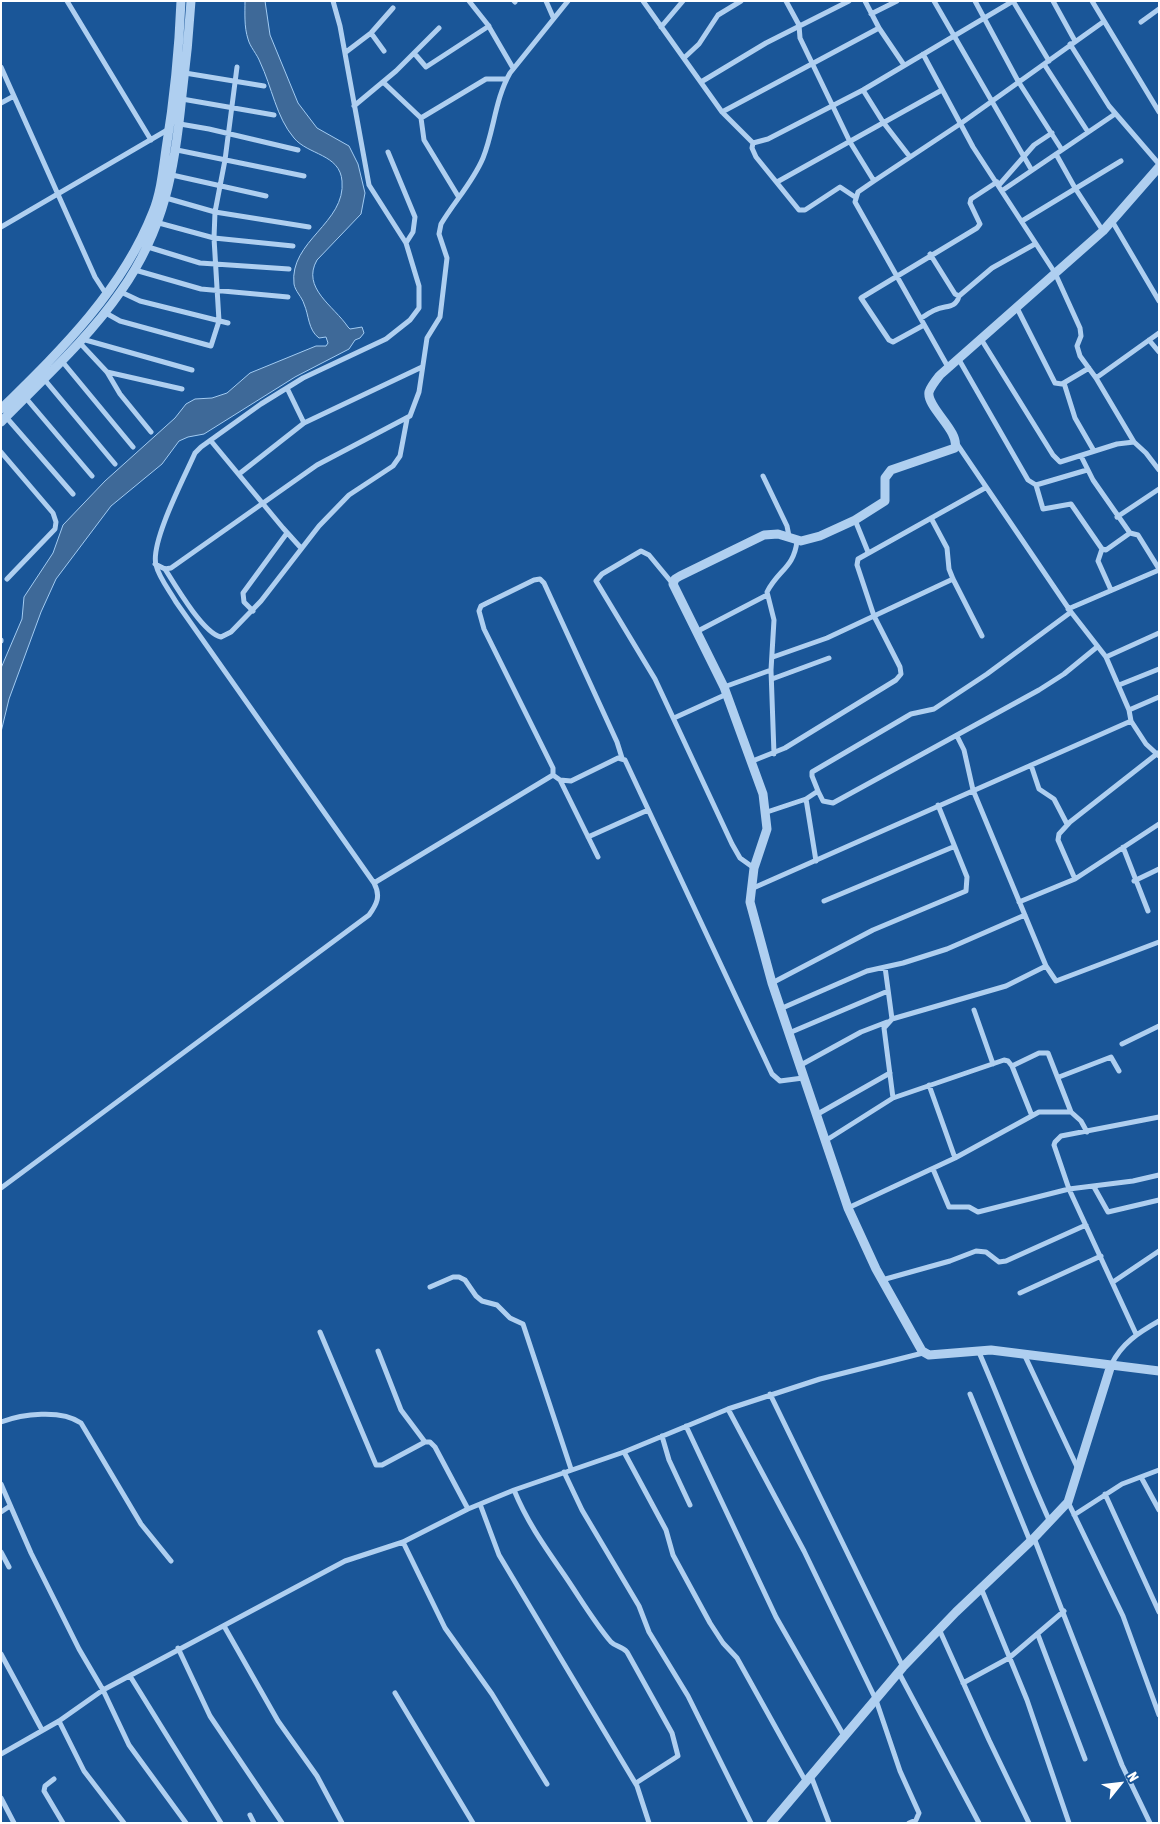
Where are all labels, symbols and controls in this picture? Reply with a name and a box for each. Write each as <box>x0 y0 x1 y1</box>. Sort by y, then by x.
north arrow <box>1095 1759 1145 1809</box>
text: N <box>1124 1769 1142 1784</box>

